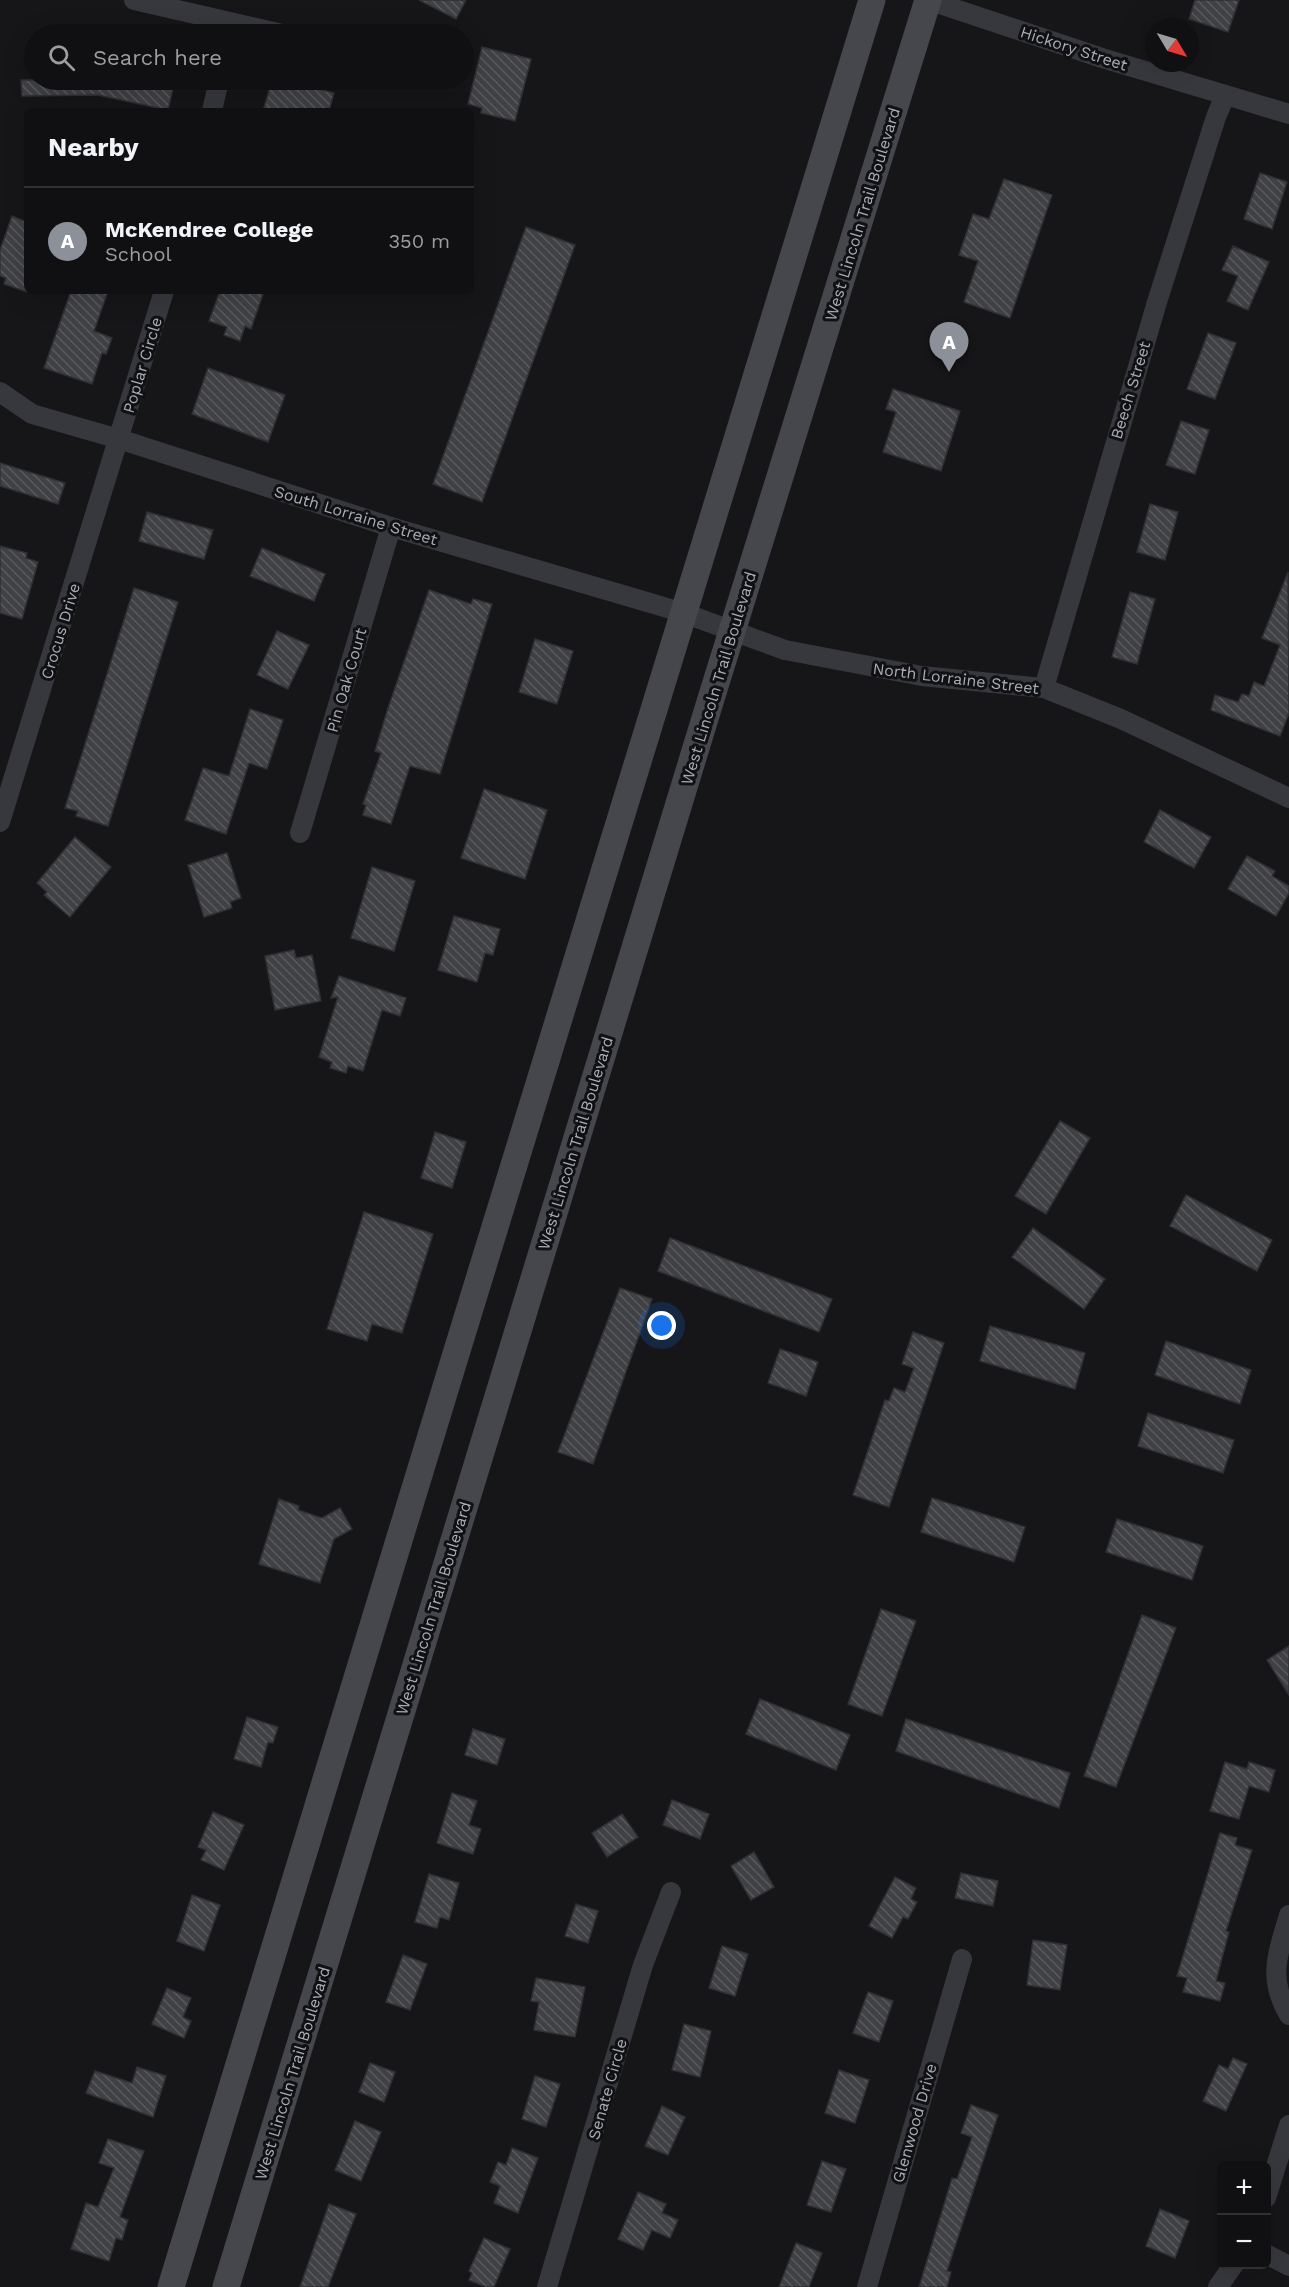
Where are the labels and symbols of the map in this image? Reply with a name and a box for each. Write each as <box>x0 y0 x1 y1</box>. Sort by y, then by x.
north arrow <box>1145 18 1199 72</box>
street label: Hickory Street <box>1018 22 1130 75</box>
street label: West Lincoln Trail Boulevard <box>821 105 904 323</box>
street label: Poplar Circle <box>119 315 166 415</box>
pin: A <box>930 322 968 372</box>
street label: Beech Street <box>1107 339 1154 441</box>
street label: South Lorraine Street <box>272 482 440 549</box>
street label: West Lincoln Trail Boulevard <box>677 569 760 787</box>
street label: Crocus Drive <box>37 581 84 681</box>
street label: Pin Oak Court <box>322 625 371 735</box>
street label: North Lorraine Street <box>872 659 1040 698</box>
street label: West Lincoln Trail Boulevard <box>534 1034 617 1252</box>
your location <box>647 1311 676 1340</box>
street label: West Lincoln Trail Boulevard <box>392 1499 475 1717</box>
street label: West Lincoln Trail Boulevard <box>251 1964 334 2182</box>
street label: Senate Circle <box>584 2036 631 2142</box>
street label: Glenwood Drive <box>888 2061 941 2185</box>

